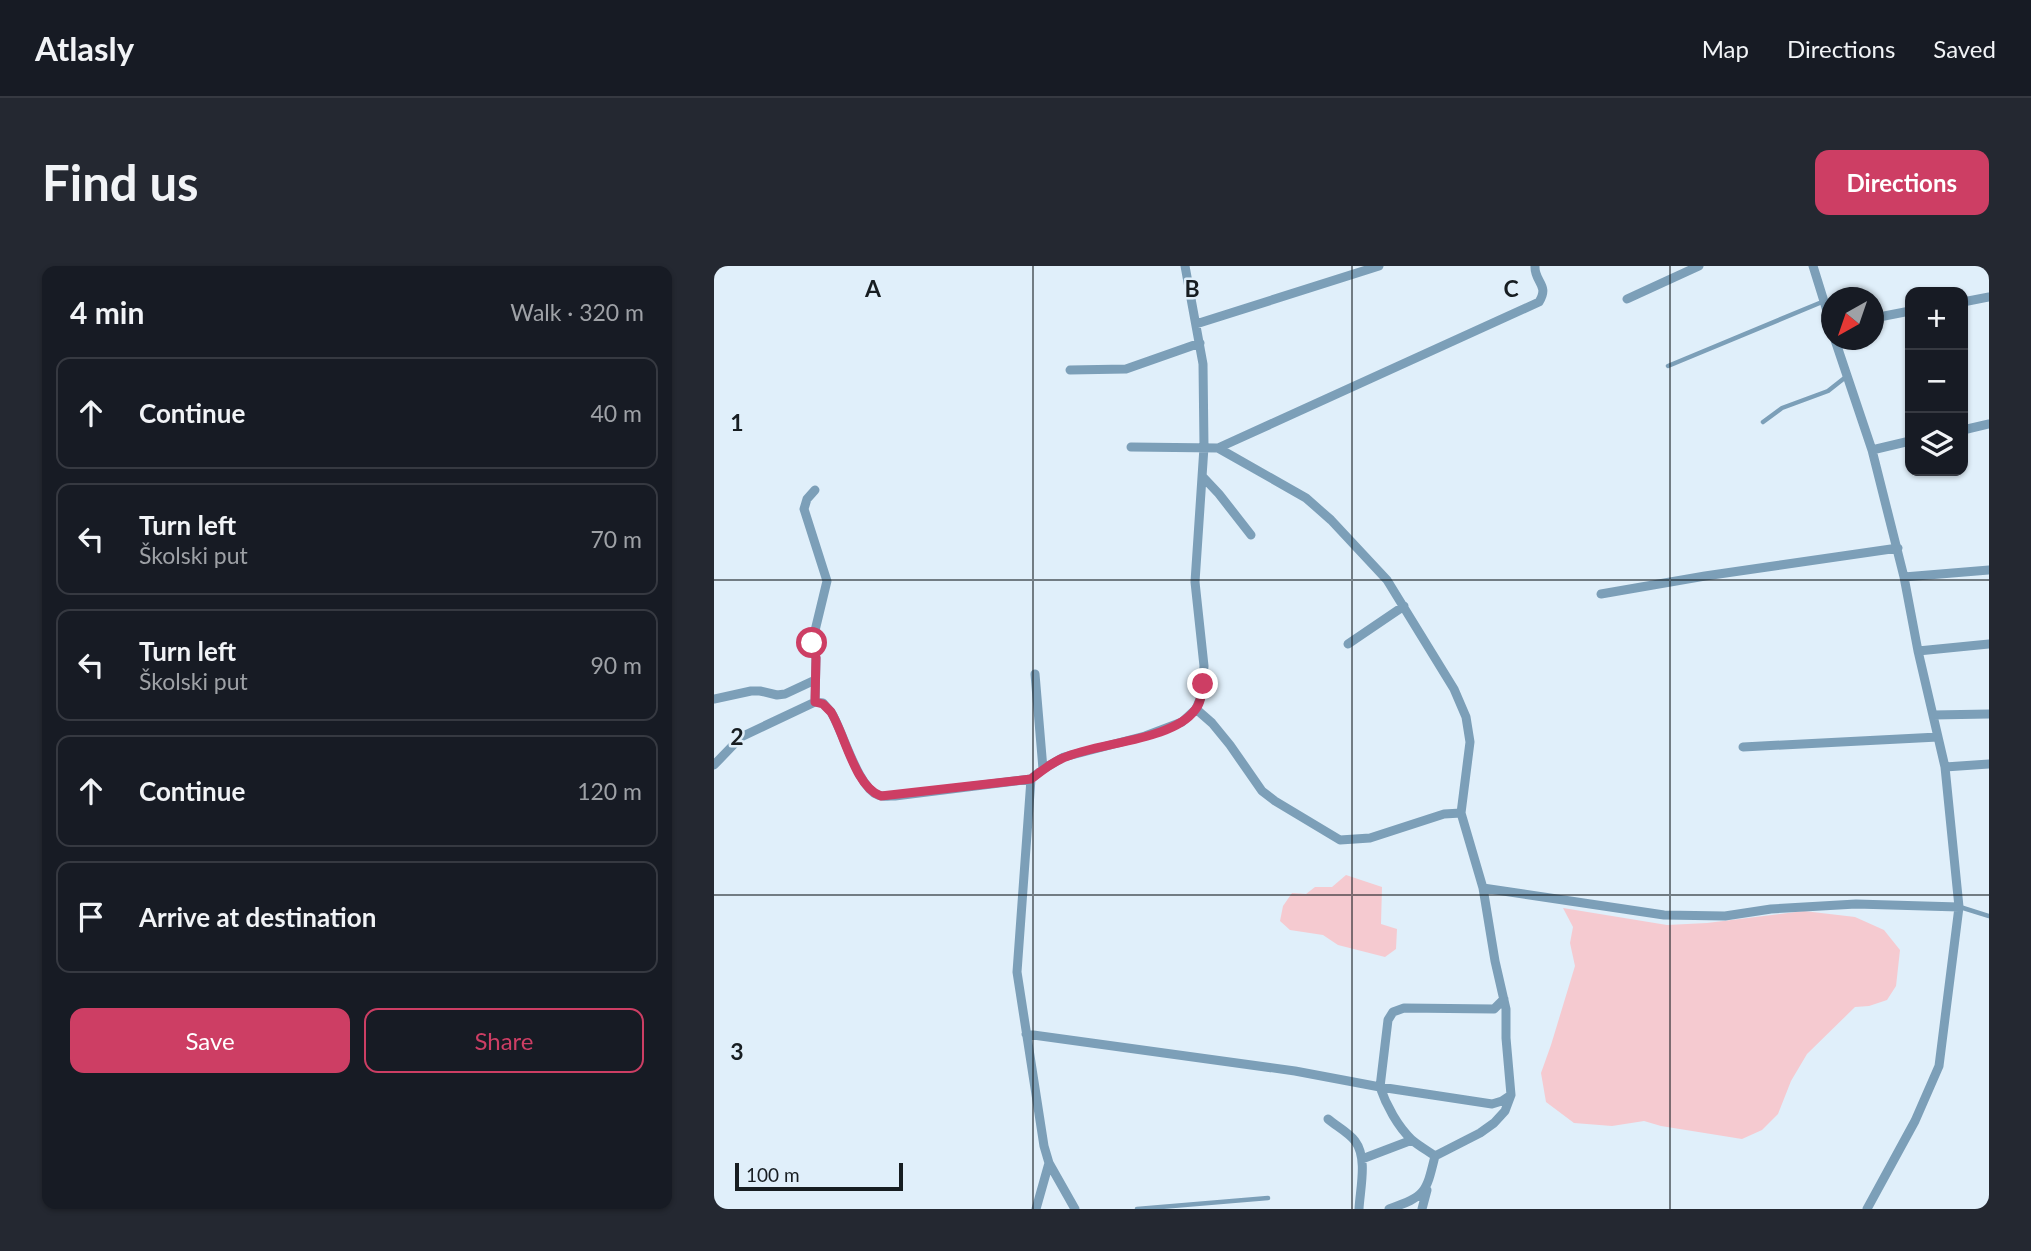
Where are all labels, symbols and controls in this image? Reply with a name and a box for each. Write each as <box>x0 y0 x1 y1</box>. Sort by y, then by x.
text: Atlasly <box>35 28 134 68</box>
text: Map <box>1702 34 1749 63</box>
text: Directions <box>1787 34 1895 63</box>
text: Saved <box>1933 34 1996 63</box>
button: Directions <box>1815 150 1989 215</box>
text: Find us <box>42 153 199 211</box>
text: A <box>864 274 882 302</box>
text: B <box>1184 274 1200 302</box>
text: C <box>1503 274 1519 302</box>
north arrow <box>1821 287 1884 350</box>
map controls <box>1905 287 1968 476</box>
button: + <box>1905 287 1968 350</box>
text: 4 min <box>70 294 144 330</box>
text: Walk · 320 m <box>510 298 644 326</box>
button: − <box>1905 350 1968 413</box>
icon: ahead <box>72 394 110 432</box>
text: Continue <box>139 397 245 429</box>
text: 40 m <box>591 399 642 427</box>
text: 1 <box>730 408 744 436</box>
button: layers <box>1905 413 1968 476</box>
text: Turn left <box>139 509 236 541</box>
icon: left <box>72 520 110 558</box>
text: 70 m <box>591 525 642 553</box>
text: Školski put <box>139 541 248 569</box>
route start <box>796 627 827 658</box>
text: Turn left <box>139 635 236 667</box>
icon: left <box>72 646 110 684</box>
text: 90 m <box>591 651 642 679</box>
text: Školski put <box>139 667 248 695</box>
route end <box>1187 668 1218 699</box>
text: 2 <box>730 722 744 750</box>
icon: ahead <box>72 772 110 810</box>
text: Continue <box>139 775 245 807</box>
text: 120 m <box>577 777 642 805</box>
icon: arrive <box>72 898 110 936</box>
text: Arrive at destination <box>139 901 376 933</box>
button: Save <box>70 1008 350 1073</box>
button: Share <box>364 1008 644 1073</box>
text: 3 <box>730 1037 744 1065</box>
scale bar <box>735 1160 903 1192</box>
text: 100 m <box>746 1163 800 1186</box>

